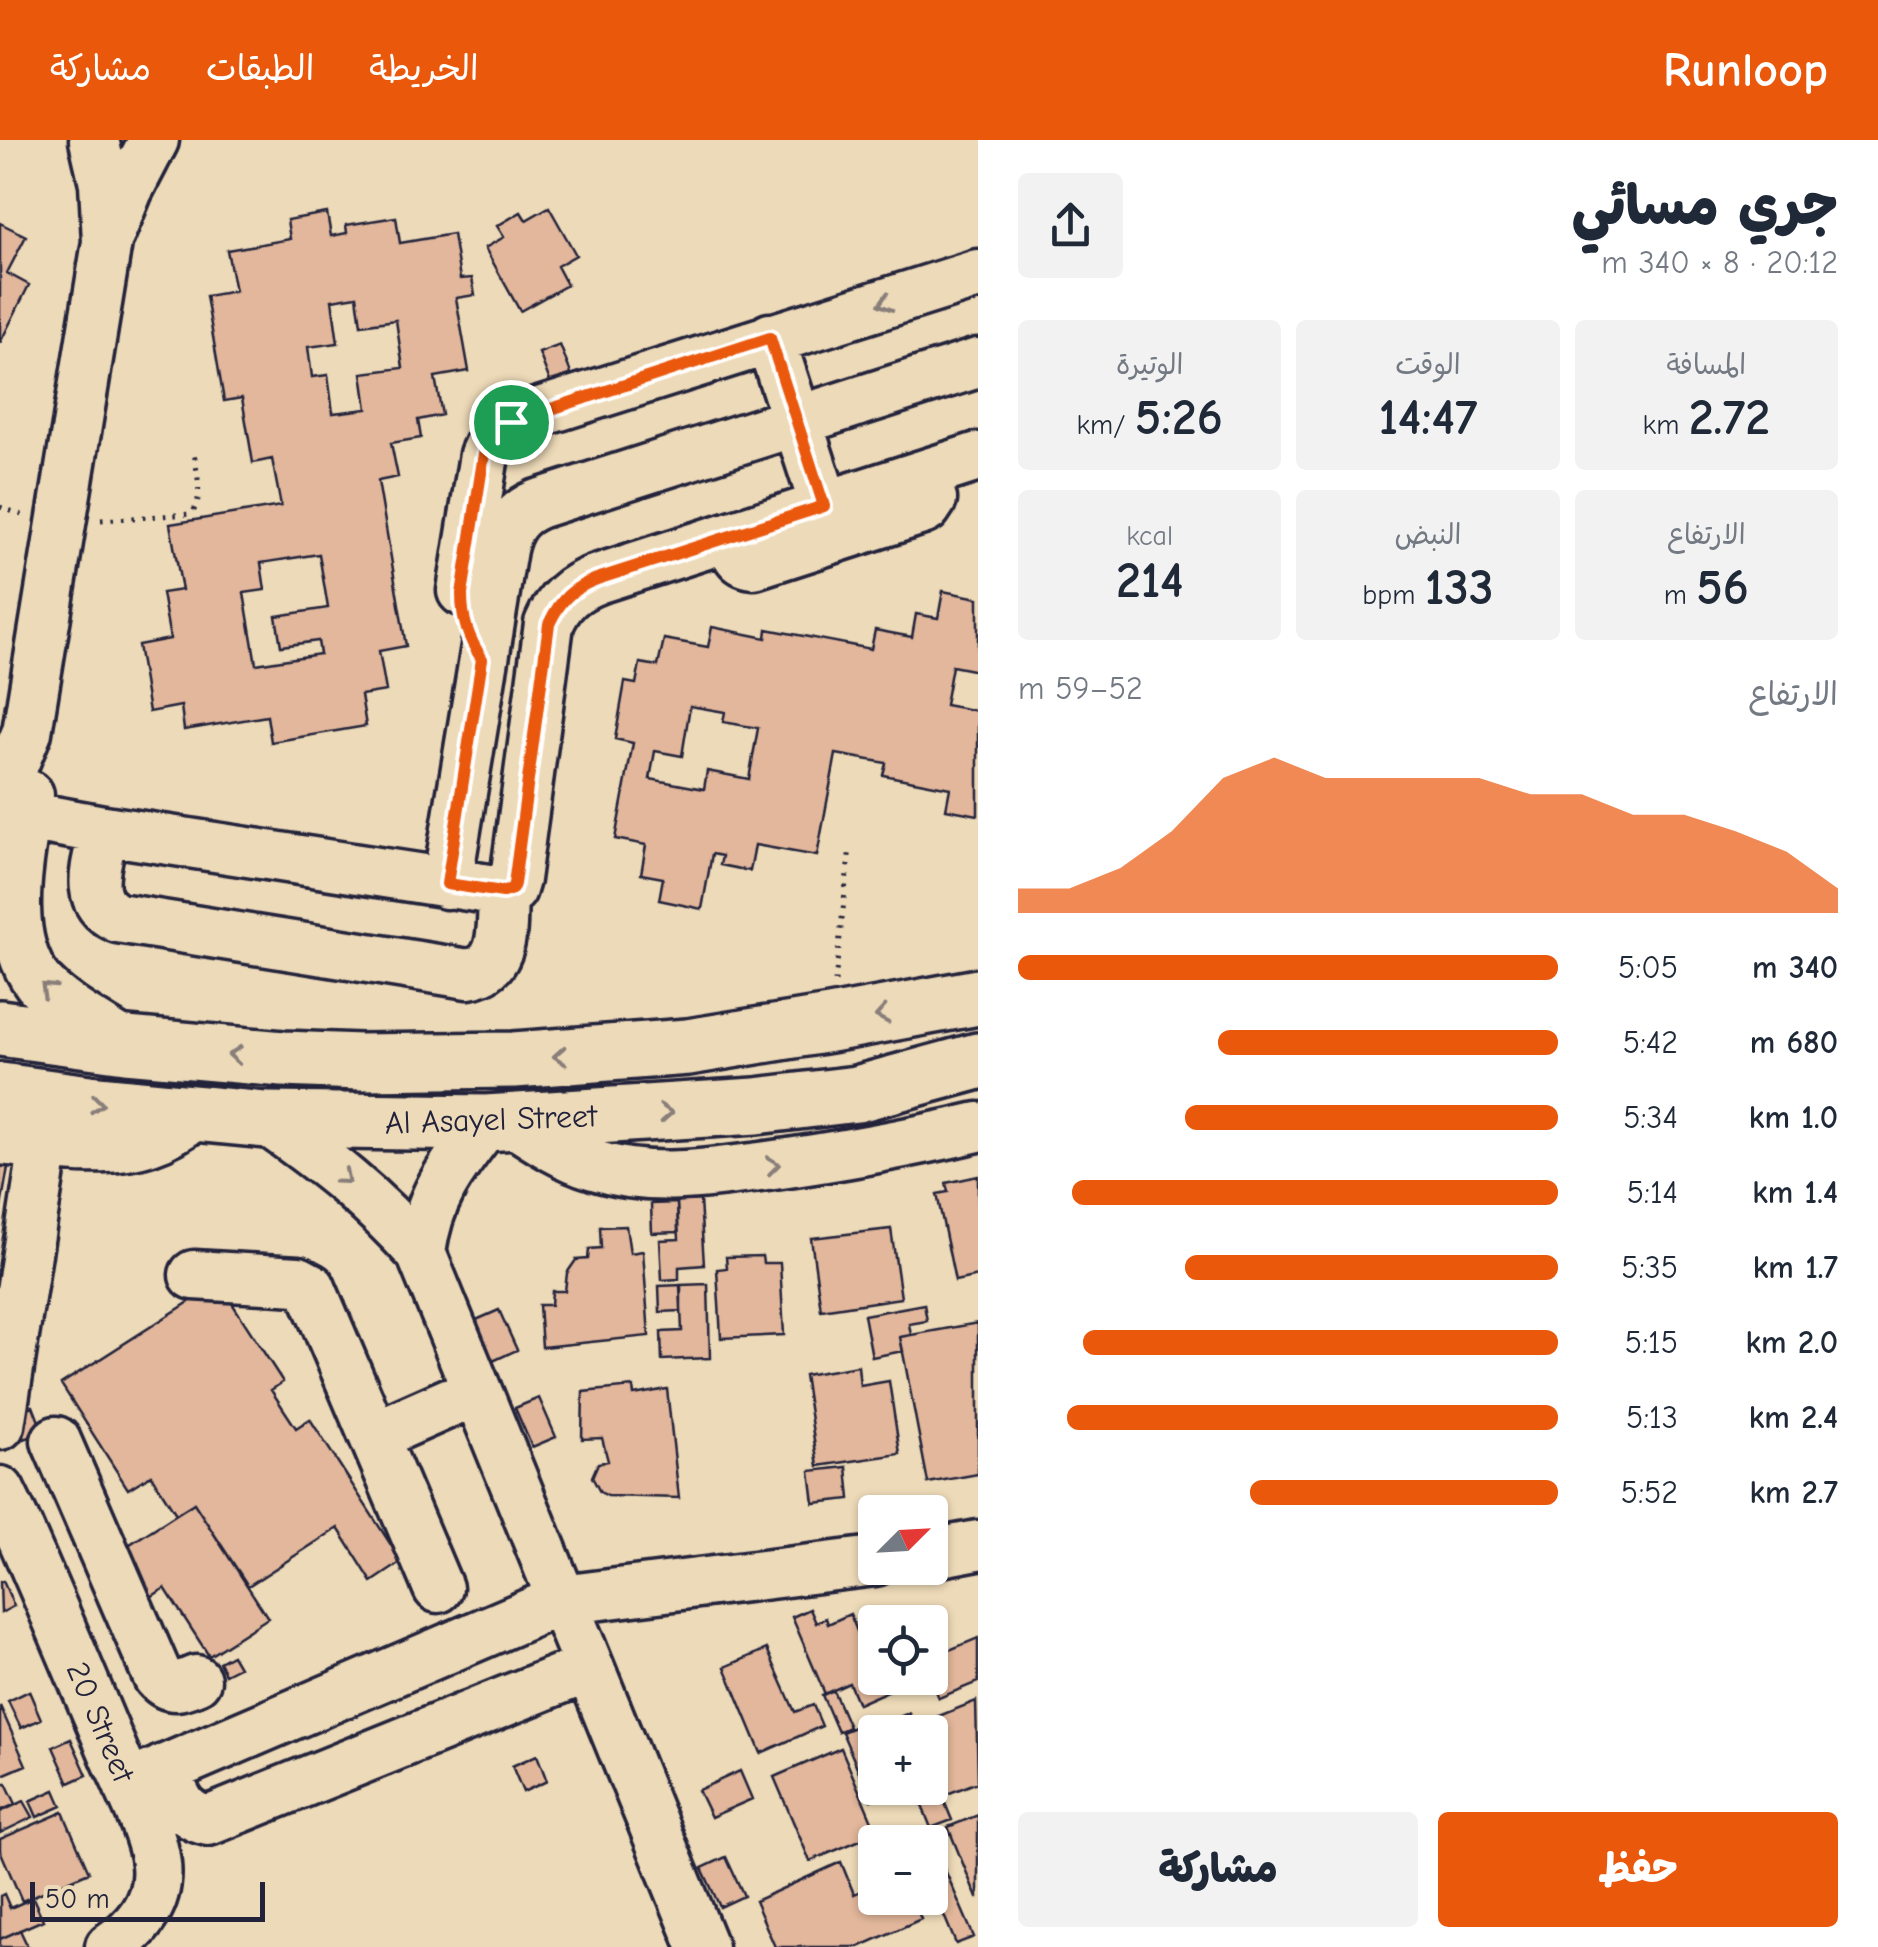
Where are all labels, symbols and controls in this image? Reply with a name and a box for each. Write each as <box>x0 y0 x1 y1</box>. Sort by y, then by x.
text: Runloop <box>1663 43 1828 98</box>
text: مشاركة <box>50 48 151 89</box>
text: الطبقات <box>206 48 314 89</box>
text: الخريطة <box>369 48 479 89</box>
button: share <box>1018 173 1123 278</box>
text: جري مسائي <box>1572 174 1838 238</box>
text: 20:12 · 8 × 340 m <box>1601 244 1838 281</box>
one-way arrow <box>877 291 894 312</box>
text: الوتيرة <box>1116 349 1183 381</box>
text: الوقت <box>1395 349 1461 381</box>
text: المسافة <box>1666 349 1746 381</box>
pin <box>469 380 554 465</box>
text: 5:26 <box>1135 389 1223 447</box>
text: 14:47 <box>1379 389 1477 447</box>
text: 2.72 <box>1689 389 1770 447</box>
icon: arrive <box>484 395 539 450</box>
text: /km <box>1077 409 1135 441</box>
text: km <box>1643 409 1689 441</box>
text: النبض <box>1395 519 1461 551</box>
text: الارتفاع <box>1667 519 1746 551</box>
text: kcal <box>1126 520 1173 552</box>
text: 214 <box>1116 552 1183 610</box>
text: 133 <box>1425 559 1494 617</box>
text: 56 <box>1696 559 1749 617</box>
text: bpm <box>1362 579 1425 611</box>
text: m <box>1664 579 1696 611</box>
text: 52–59 m <box>1018 670 1143 707</box>
text: الارتفاع <box>1748 676 1838 713</box>
text: 5:05 <box>1618 949 1678 986</box>
text: 340 m <box>1752 949 1838 986</box>
one-way arrow <box>41 983 59 1001</box>
one-way arrow <box>874 1004 890 1025</box>
text: 5:42 <box>1623 1024 1678 1061</box>
text: 680 m <box>1750 1024 1838 1061</box>
one-way arrow <box>227 1044 243 1066</box>
one-way arrow <box>552 1045 568 1066</box>
one-way arrow <box>89 1092 105 1114</box>
street label: Al Asayel Street <box>384 1097 599 1142</box>
text: 5:34 <box>1623 1099 1678 1136</box>
text: 1.0 km <box>1749 1099 1838 1136</box>
one-way arrow <box>658 1103 674 1124</box>
one-way arrow <box>765 1155 781 1176</box>
one-way arrow <box>333 1166 351 1184</box>
text: 5:14 <box>1627 1174 1678 1211</box>
text: 1.4 km <box>1752 1174 1838 1211</box>
text: 5:35 <box>1621 1249 1678 1286</box>
text: 1.7 km <box>1753 1249 1838 1286</box>
text: 5:15 <box>1625 1324 1678 1361</box>
text: 2.0 km <box>1745 1324 1838 1361</box>
text: 5:13 <box>1626 1399 1678 1436</box>
text: 2.4 km <box>1749 1399 1838 1436</box>
text: 5:52 <box>1621 1474 1678 1511</box>
text: 2.7 km <box>1749 1474 1838 1511</box>
north arrow <box>858 1495 948 1585</box>
map controls <box>858 1495 948 1915</box>
button: locate <box>858 1605 948 1695</box>
street label: 20 Street <box>59 1656 143 1789</box>
button: + <box>858 1715 948 1805</box>
button: مشاركة <box>1018 1812 1418 1927</box>
button: حفظ <box>1438 1812 1838 1927</box>
button: − <box>858 1825 948 1915</box>
scale bar <box>30 1877 265 1922</box>
text: 50 m <box>45 1883 110 1915</box>

